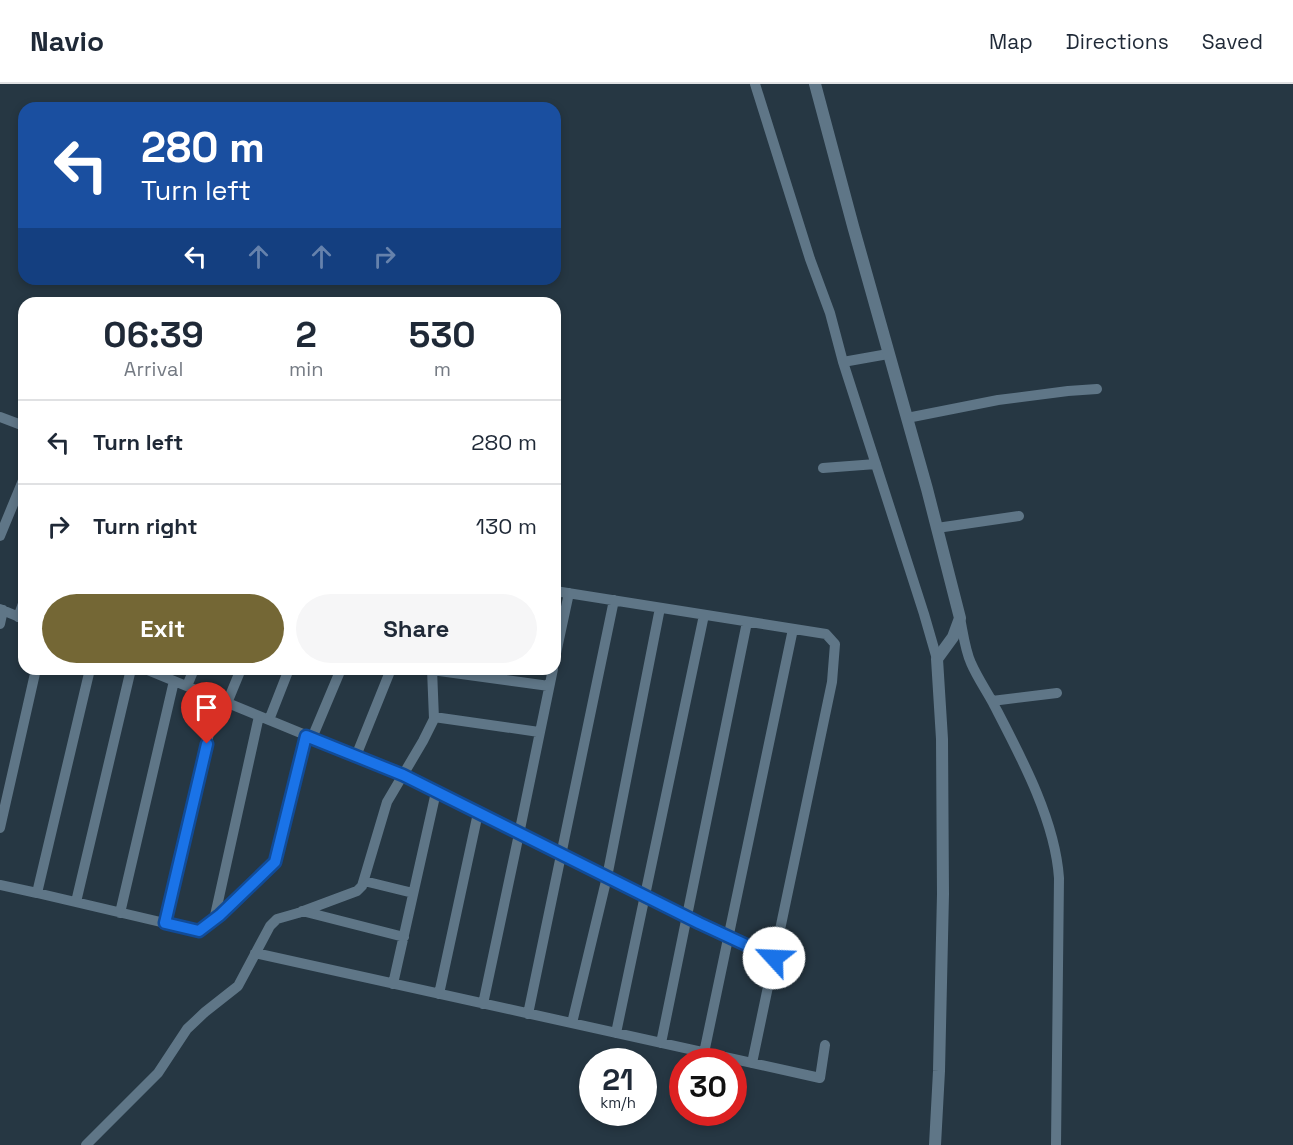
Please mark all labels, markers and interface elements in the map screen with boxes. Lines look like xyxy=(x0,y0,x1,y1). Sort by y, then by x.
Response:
text: Navio xyxy=(30,23,104,59)
text: Map xyxy=(989,28,1033,55)
text: Directions xyxy=(1066,28,1169,55)
text: Saved xyxy=(1202,28,1263,55)
text: 280 m xyxy=(141,121,265,174)
icon: left xyxy=(42,126,120,204)
text: Turn left xyxy=(141,173,251,208)
icon: left xyxy=(179,240,212,273)
icon: ahead xyxy=(242,240,275,273)
icon: ahead xyxy=(305,240,338,273)
icon: right xyxy=(368,240,401,273)
text: 06:39 xyxy=(103,312,204,358)
text: 2 xyxy=(296,312,317,358)
text: 530 xyxy=(409,312,476,358)
text: Arrival xyxy=(124,356,183,382)
text: min xyxy=(289,356,323,382)
text: m xyxy=(434,356,451,382)
icon: left xyxy=(42,426,75,459)
text: Turn left xyxy=(93,428,183,456)
text: 280 m xyxy=(471,428,537,456)
icon: right xyxy=(42,510,75,543)
text: Turn right xyxy=(93,512,198,540)
text: 130 m xyxy=(476,512,537,540)
button: Exit xyxy=(42,594,284,663)
button: Share xyxy=(296,594,537,663)
pin xyxy=(181,682,232,744)
icon: arrive xyxy=(190,691,223,724)
position arrow xyxy=(742,926,806,990)
speed limit sign: 30 xyxy=(669,1048,747,1126)
text: 21 xyxy=(602,1060,634,1099)
text: km/h xyxy=(600,1093,636,1112)

